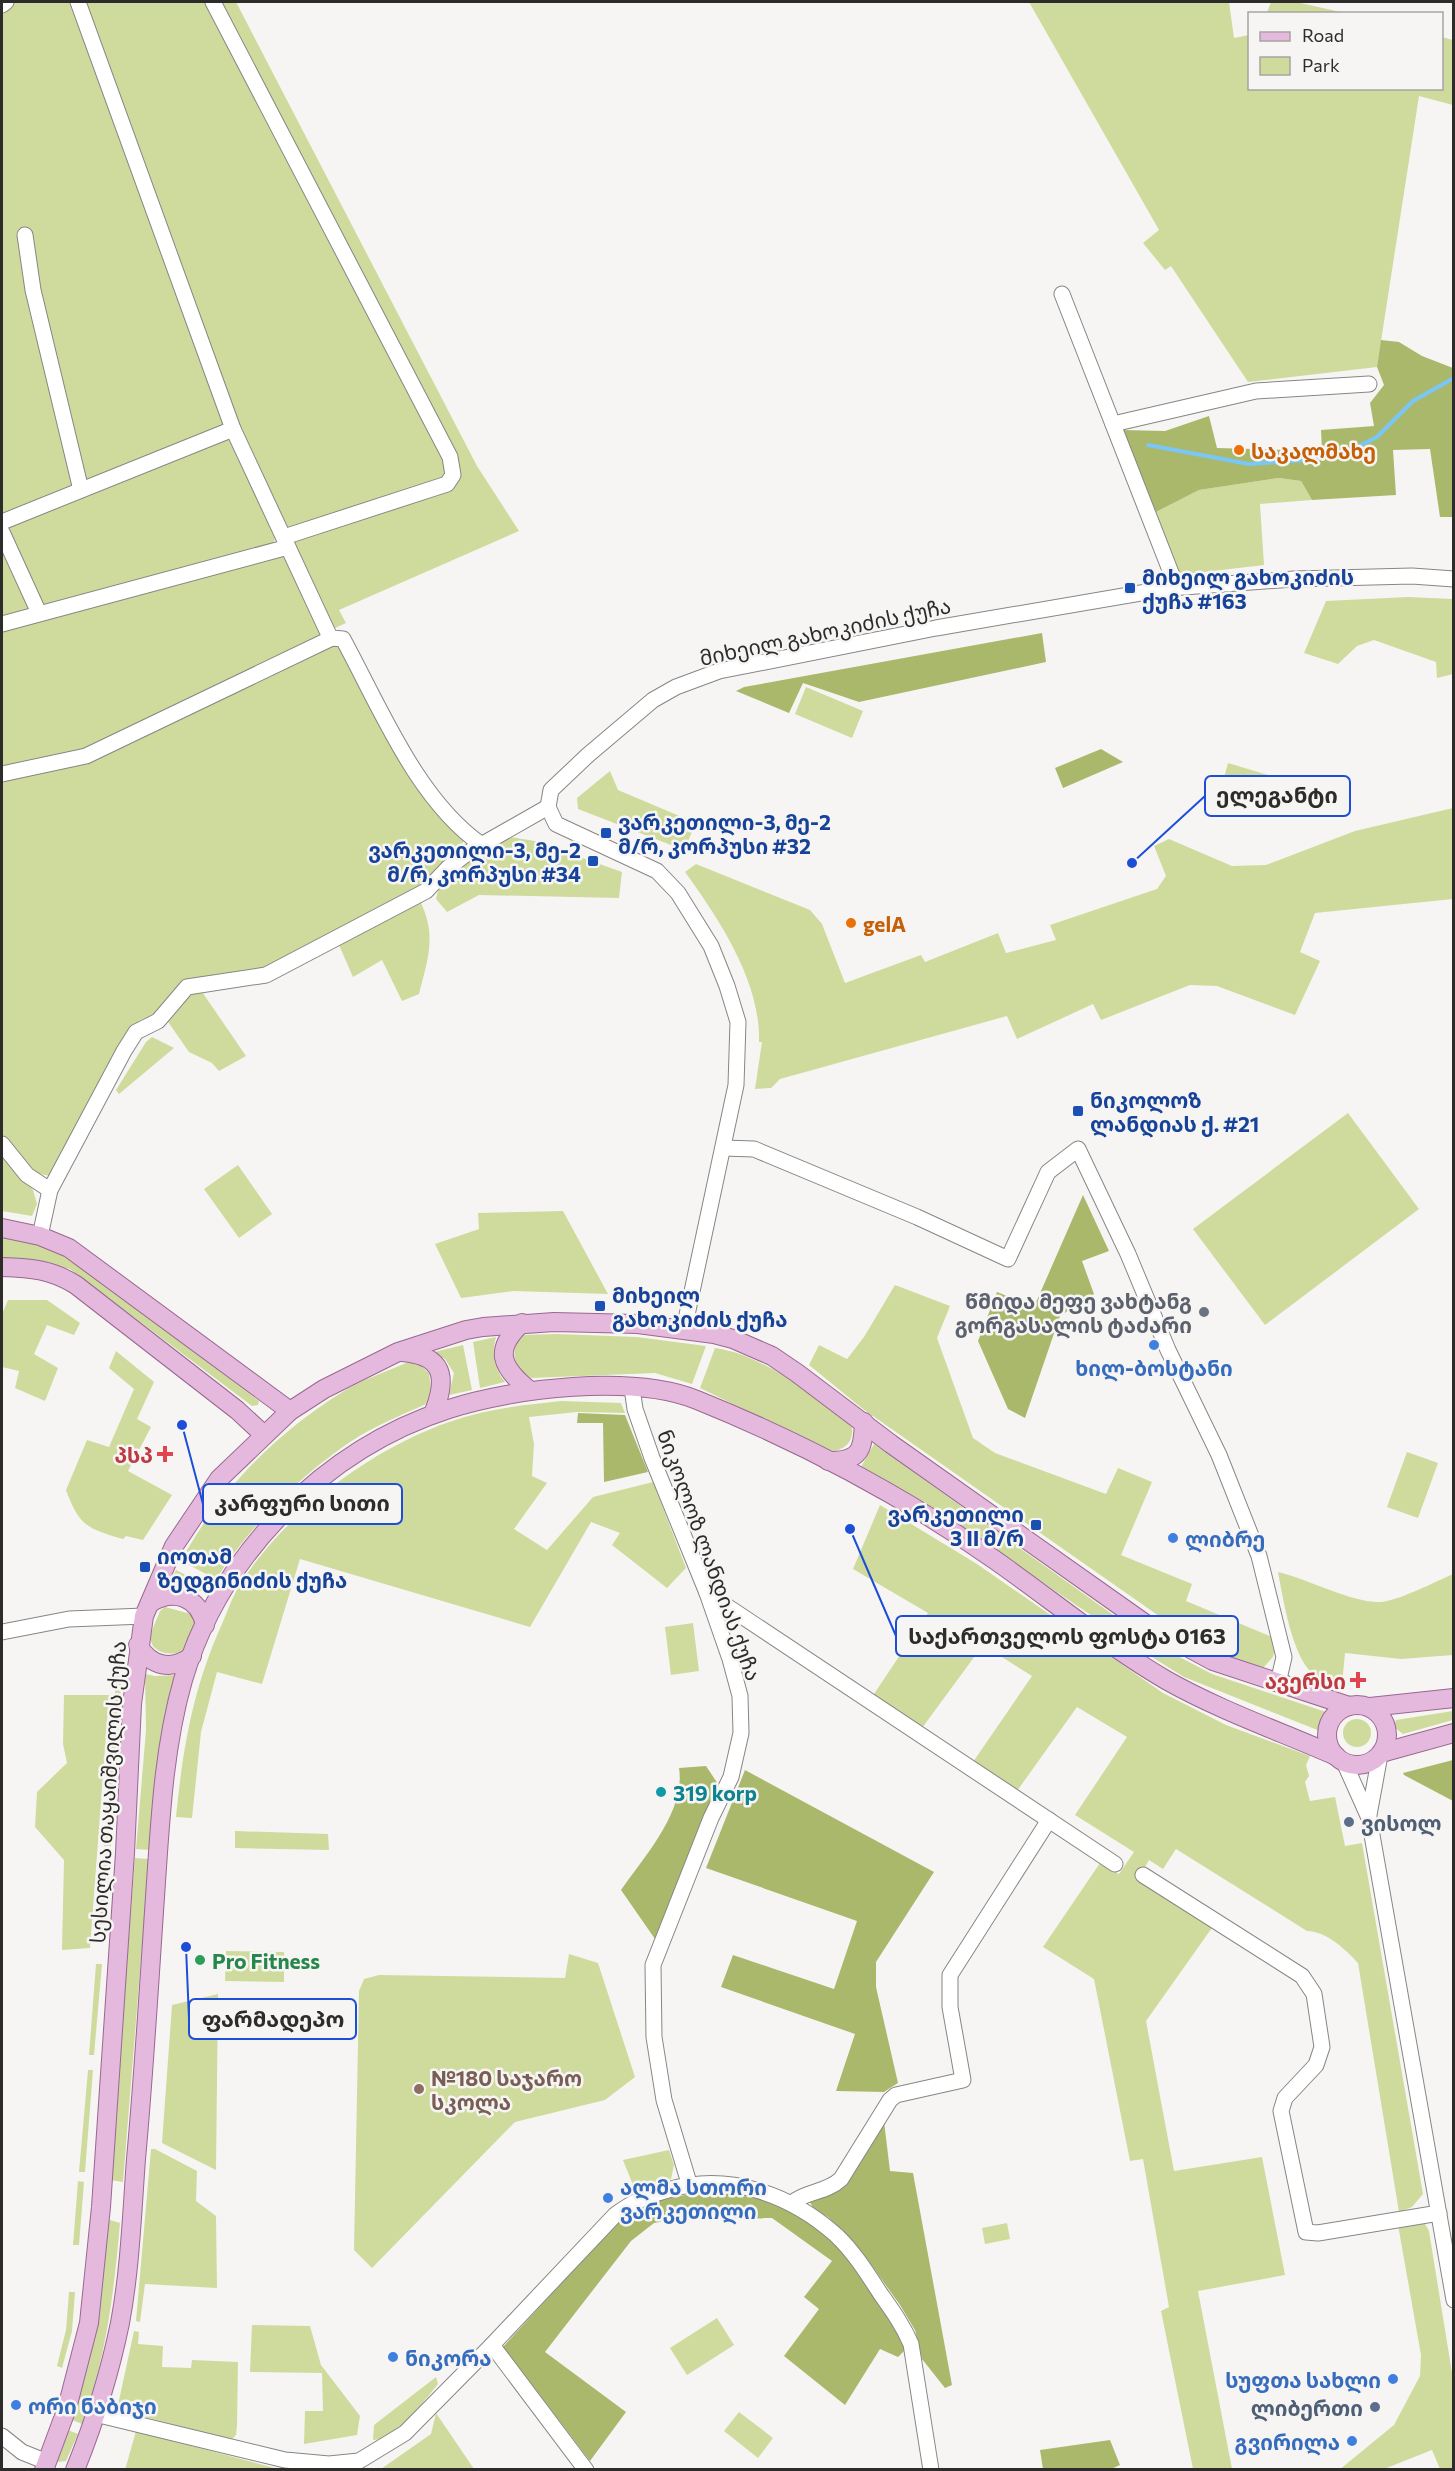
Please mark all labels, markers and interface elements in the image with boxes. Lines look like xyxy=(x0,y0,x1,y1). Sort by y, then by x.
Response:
legend xyxy=(1248,12,1443,90)
text: Road xyxy=(1302,24,1344,46)
text: Park xyxy=(1302,54,1340,76)
place label: საკალმახე xyxy=(1251,438,1376,465)
marker: საკალმახე xyxy=(1232,443,1246,457)
place label: მიხეილ გახოკიძის ქუჩა #163 xyxy=(1142,564,1354,614)
marker: მიხეილ გახოკიძის ქუჩა #163 xyxy=(1123,581,1137,595)
street label: მიხეილ გახოკიძის ქუჩა xyxy=(697,592,953,672)
callout: ელეგანტი xyxy=(1205,776,1350,816)
text: ელეგანტი xyxy=(1216,781,1338,809)
place label: ვარკეთილი-3, მე-2 მ/რ, კორპუსი #32 xyxy=(618,809,831,859)
marker: ვარკეთილი-3, მე-2 მ/რ, კორპუსი #32 xyxy=(599,826,613,840)
place label: ვარკეთილი-3, მე-2 მ/რ, კორპუსი #34 xyxy=(368,837,581,887)
marker: ვარკეთილი-3, მე-2 მ/რ, კორპუსი #34 xyxy=(586,854,600,868)
place label: gelA xyxy=(863,911,906,936)
marker: gelA xyxy=(844,916,858,930)
place label: ნიკოლოზ ლანდიას ქ. #21 xyxy=(1090,1087,1259,1138)
marker: ნიკოლოზ ლანდიას ქ. #21 xyxy=(1071,1104,1085,1118)
place label: მიხეილ გახოკიძის ქუჩა xyxy=(612,1282,788,1332)
place label: წმიდა მეფე ვახტანგ გორგასალის ტაძარი xyxy=(955,1288,1192,1339)
marker: მიხეილ გახოკიძის ქუჩა xyxy=(593,1299,607,1313)
marker: წმიდა მეფე ვახტანგ გორგასალის ტაძარი xyxy=(1197,1305,1211,1319)
marker: ხილ-ბოსტანი xyxy=(1147,1338,1161,1352)
place label: ხილ-ბოსტანი xyxy=(1075,1355,1233,1382)
street label: ნიკოლოზ ლანდიას ქუჩა xyxy=(651,1426,767,1684)
place label: პსპ xyxy=(114,1442,153,1467)
marker: პსპ xyxy=(158,1447,172,1461)
callout: კარფური სითი xyxy=(203,1484,402,1524)
text: კარფური სითი xyxy=(214,1489,390,1516)
place label: ვარკეთილი 3 II მ/რ xyxy=(887,1501,1024,1550)
marker: ვარკეთილი 3 II მ/რ xyxy=(1029,1518,1043,1532)
place label: ლიბრე xyxy=(1185,1526,1265,1553)
marker: ლიბრე xyxy=(1166,1531,1180,1545)
place label: იოთამ ზედგინიძის ქუჩა xyxy=(157,1543,347,1594)
marker: იოთამ ზედგინიძის ქუჩა xyxy=(138,1560,152,1574)
callout: საქართველოს ფოსტა 0163 xyxy=(896,1616,1238,1656)
text: საქართველოს ფოსტა 0163 xyxy=(908,1622,1226,1650)
street label: სესილია თაყაიშვილის ქუჩა xyxy=(84,1640,132,1944)
place label: ავერსი xyxy=(1265,1668,1346,1694)
marker: ავერსი xyxy=(1351,1673,1365,1687)
place label: 319 korp xyxy=(673,1780,757,1805)
marker: 319 korp xyxy=(654,1785,668,1799)
place label: ვისოლ xyxy=(1361,1810,1442,1837)
marker: ვისოლ xyxy=(1342,1815,1356,1829)
place label: Pro Fitness xyxy=(212,1948,320,1973)
marker: Pro Fitness xyxy=(193,1953,207,1967)
callout: ფარმადეპო xyxy=(189,1999,356,2039)
text: ფარმადეპო xyxy=(202,2005,344,2033)
place label: №180 საჯარო სკოლა xyxy=(431,2065,582,2116)
marker: №180 საჯარო სკოლა xyxy=(412,2082,426,2096)
place label: ალმა სთორი ვარკეთილი xyxy=(620,2174,767,2225)
marker: ალმა სთორი ვარკეთილი xyxy=(601,2191,615,2205)
place label: ნიკორა xyxy=(405,2345,492,2371)
marker: ნიკორა xyxy=(386,2350,400,2364)
place label: სუფთა სახლი xyxy=(1225,2367,1381,2394)
marker: სუფთა სახლი xyxy=(1386,2372,1400,2386)
place label: ორი ნაბიჯი xyxy=(28,2393,157,2419)
place label: ლიბერთი xyxy=(1251,2395,1363,2422)
marker: ორი ნაბიჯი xyxy=(9,2398,23,2412)
marker: ლიბერთი xyxy=(1368,2400,1382,2414)
place label: გვირილა xyxy=(1235,2429,1340,2456)
marker: გვირილა xyxy=(1345,2434,1359,2448)

